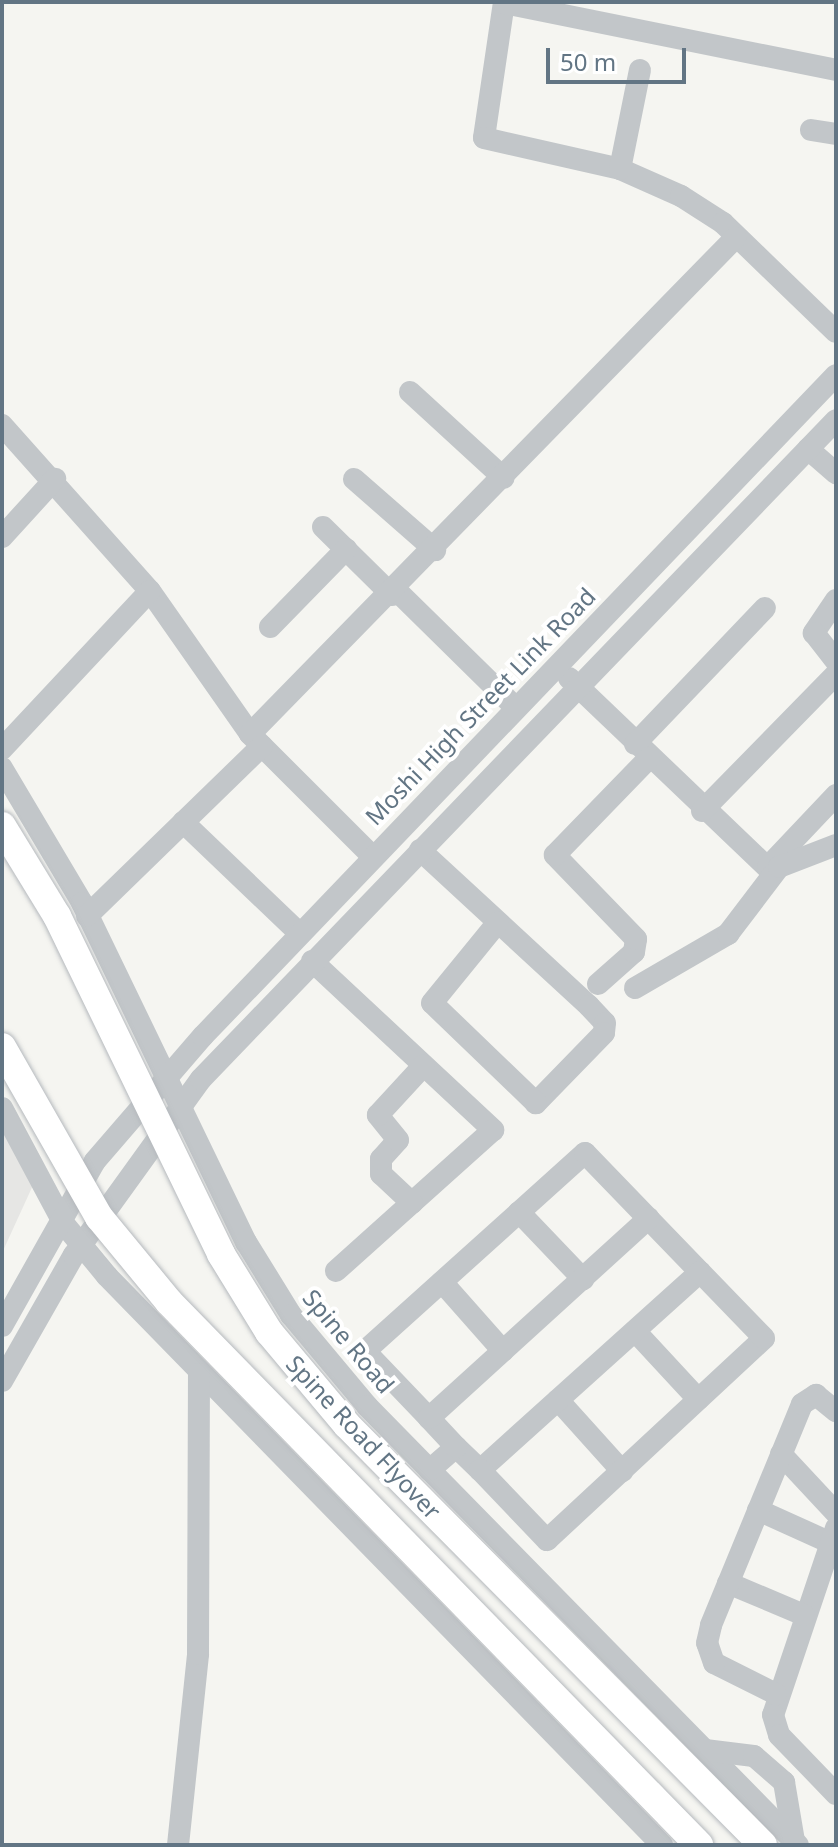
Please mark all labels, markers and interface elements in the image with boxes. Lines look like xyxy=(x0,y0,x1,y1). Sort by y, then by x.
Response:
scale bar xyxy=(550,32,690,82)
text: 50 m xyxy=(560,45,616,78)
street label: Moshi High Street Link Road xyxy=(359,581,601,831)
street label: Spine Road xyxy=(297,1283,401,1399)
street label: Spine Road Flyover xyxy=(281,1349,447,1525)

